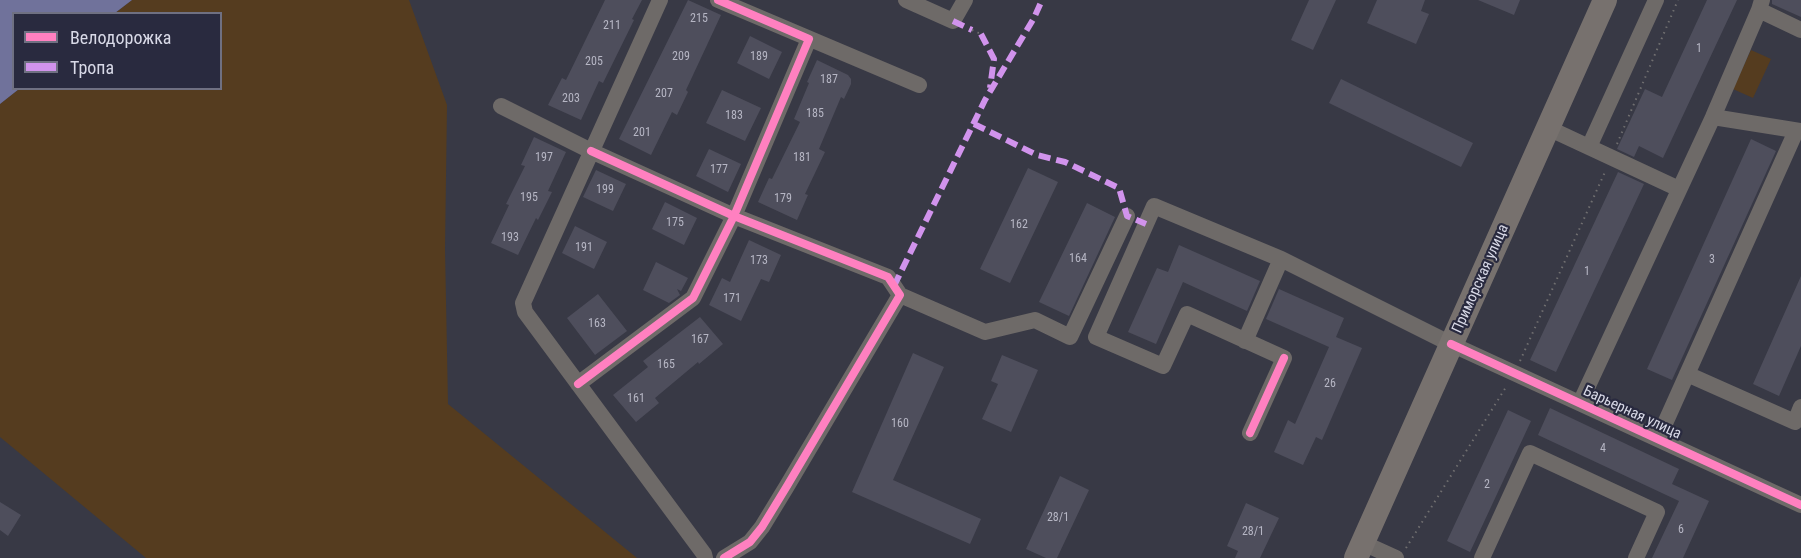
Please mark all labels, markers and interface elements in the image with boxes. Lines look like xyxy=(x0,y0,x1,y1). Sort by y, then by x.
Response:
legend xyxy=(12,12,222,90)
house number: 215 xyxy=(690,12,708,26)
house number: 211 xyxy=(603,19,621,33)
text: Велодорожка xyxy=(70,27,171,48)
house number: 1 xyxy=(1696,42,1702,56)
house number: 209 xyxy=(672,50,690,64)
house number: 189 xyxy=(750,50,768,64)
house number: 205 xyxy=(585,55,603,69)
text: Тропа xyxy=(70,57,114,78)
house number: 187 xyxy=(820,73,838,87)
house number: 207 xyxy=(655,87,673,101)
house number: 203 xyxy=(562,92,580,106)
house number: 185 xyxy=(806,107,824,121)
house number: 183 xyxy=(725,109,743,123)
house number: 201 xyxy=(633,126,651,140)
house number: 197 xyxy=(535,151,553,165)
house number: 181 xyxy=(793,151,811,165)
house number: 177 xyxy=(710,163,728,177)
house number: 199 xyxy=(596,183,614,197)
house number: 195 xyxy=(520,191,538,205)
house number: 179 xyxy=(774,192,792,206)
house number: 175 xyxy=(666,216,684,230)
house number: 162 xyxy=(1010,218,1028,232)
street label: Приморская улица xyxy=(1449,222,1513,336)
house number: 193 xyxy=(501,231,519,245)
house number: 191 xyxy=(575,241,593,255)
house number: 164 xyxy=(1069,252,1087,266)
house number: 3 xyxy=(1709,253,1715,267)
house number: 173 xyxy=(750,254,768,268)
house number: 1 xyxy=(1584,265,1590,279)
house number: 171 xyxy=(723,292,741,306)
house number: 163 xyxy=(588,317,606,331)
house number: 167 xyxy=(691,333,709,347)
house number: 165 xyxy=(657,358,675,372)
house number: 26 xyxy=(1324,377,1336,391)
street label: Барьерная улица xyxy=(1580,382,1684,444)
house number: 161 xyxy=(627,392,645,406)
house number: 160 xyxy=(891,417,909,431)
house number: 4 xyxy=(1600,442,1606,456)
house number: 2 xyxy=(1484,478,1490,492)
house number: 28/1 xyxy=(1047,511,1069,525)
house number: 6 xyxy=(1678,523,1684,537)
house number: 28/1 xyxy=(1242,525,1264,539)

